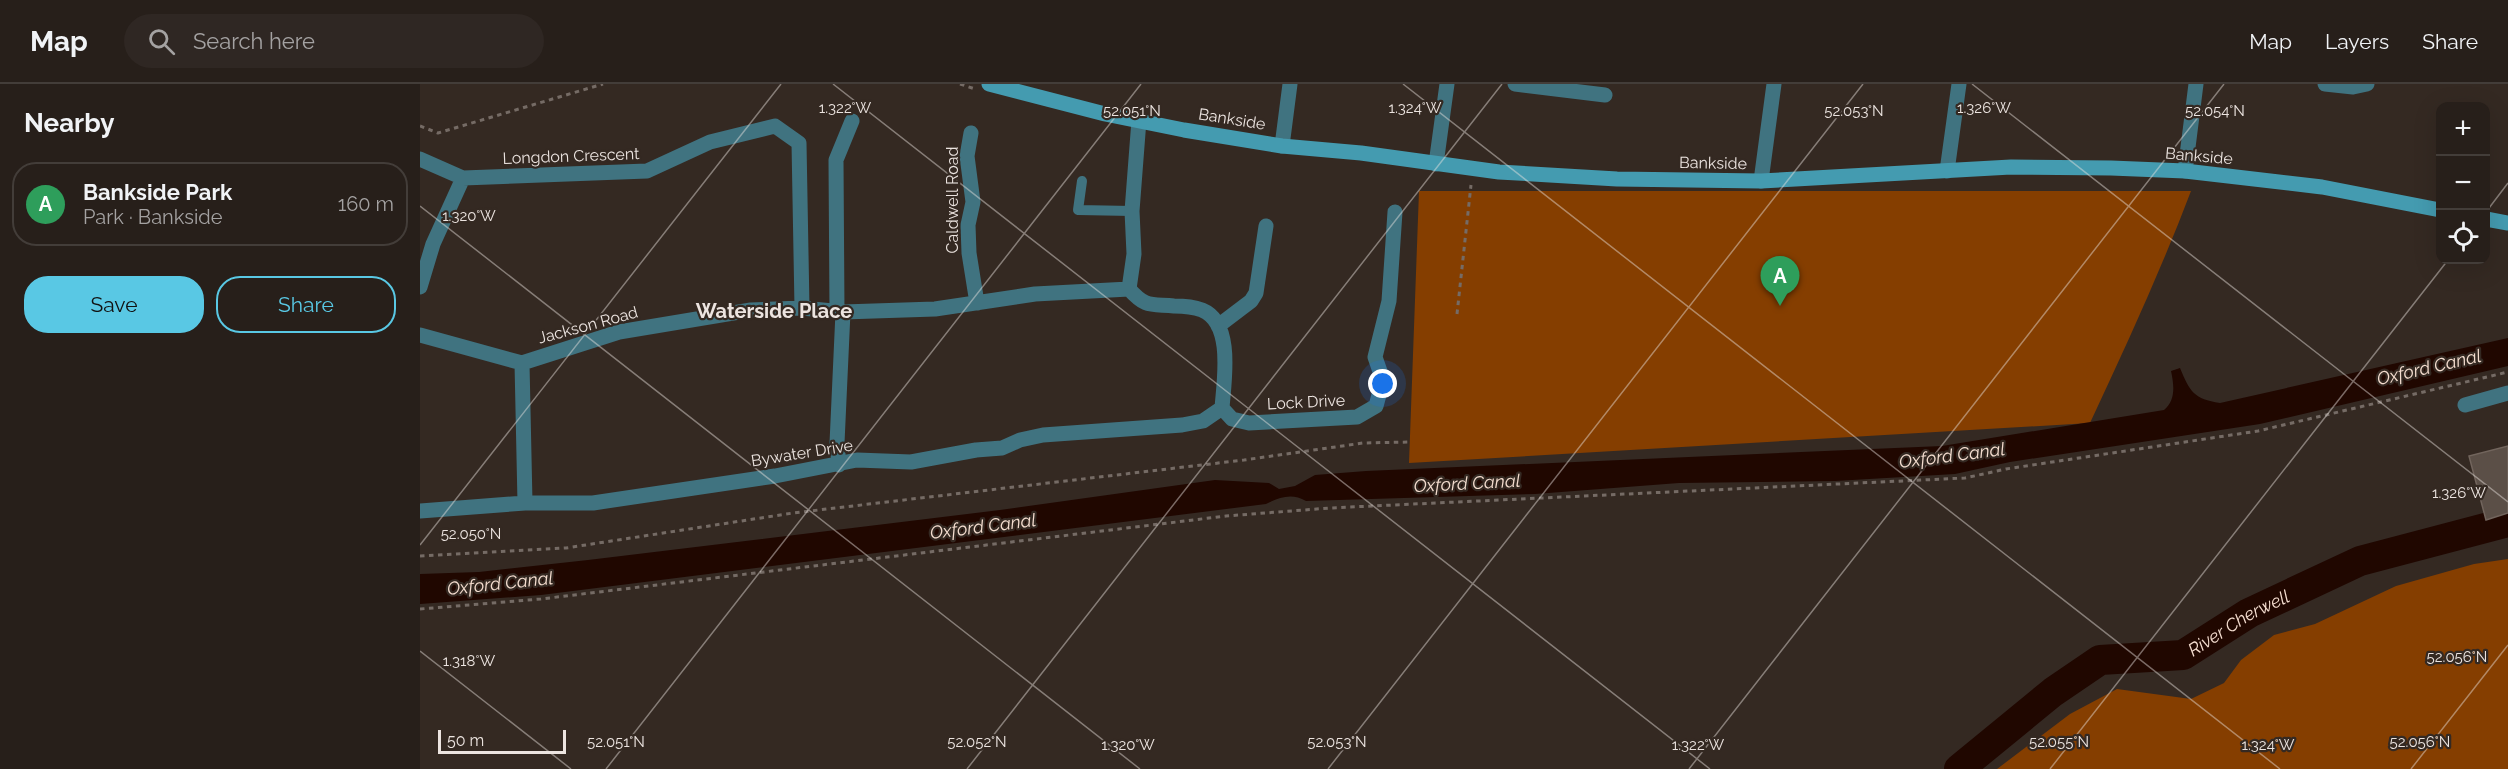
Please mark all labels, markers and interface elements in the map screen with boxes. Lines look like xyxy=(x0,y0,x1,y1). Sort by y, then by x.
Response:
search box xyxy=(124,14,544,68)
text: Map xyxy=(30,25,88,58)
icon: search xyxy=(145,25,178,58)
text: Search here xyxy=(193,28,315,54)
text: Map xyxy=(2249,29,2292,54)
text: Layers xyxy=(2325,29,2389,54)
text: Share xyxy=(2422,29,2478,54)
text: 1.322°W xyxy=(819,99,872,117)
text: 1.324°W xyxy=(1389,99,1442,117)
text: 1.326°W xyxy=(1957,99,2011,117)
text: 52.051°N xyxy=(1103,102,1161,120)
text: 52.053°N xyxy=(1824,102,1884,120)
text: 52.054°N xyxy=(2185,102,2245,120)
map controls xyxy=(2436,102,2490,264)
button: + xyxy=(2436,102,2490,156)
street label: Bankside xyxy=(1197,104,1267,134)
text: Nearby xyxy=(24,108,114,138)
street label: Longdon Crescent xyxy=(502,144,640,168)
street label: Bankside xyxy=(2164,144,2234,168)
street label: Caldwell Road xyxy=(943,147,962,253)
street label: Bankside xyxy=(1679,153,1747,173)
button: − xyxy=(2436,156,2490,210)
text: Bankside Park xyxy=(83,179,232,205)
text: A xyxy=(39,192,52,216)
text: 160 m xyxy=(338,192,394,216)
text: Park · Bankside xyxy=(83,205,223,229)
text: 1.320°W xyxy=(442,207,496,225)
button: locate xyxy=(2436,210,2490,264)
pin: A xyxy=(1760,256,1800,306)
button: Save xyxy=(24,276,204,333)
button: Share xyxy=(216,276,396,333)
district label: Waterside Place xyxy=(696,299,852,323)
street label: Jackson Road xyxy=(536,303,640,347)
water label: Oxford Canal xyxy=(2375,345,2484,389)
your location xyxy=(1368,369,1397,398)
street label: Lock Drive xyxy=(1266,390,1346,414)
street label: Bywater Drive xyxy=(750,436,854,470)
water label: Oxford Canal xyxy=(1898,438,2006,472)
water label: Oxford Canal xyxy=(1413,470,1521,496)
text: 1.326°W xyxy=(2432,484,2486,502)
water label: Oxford Canal xyxy=(929,509,1037,543)
text: 52.050°N xyxy=(441,525,501,543)
water label: Oxford Canal xyxy=(446,567,554,599)
water label: River Cherwell xyxy=(2184,585,2293,660)
text: 52.056°N xyxy=(2427,648,2487,666)
text: 1.318°W xyxy=(443,652,495,670)
scale bar xyxy=(438,727,566,754)
text: 50 m xyxy=(447,731,484,750)
text: 52.051°N xyxy=(587,733,645,751)
text: 52.052°N xyxy=(947,733,1007,751)
text: 52.053°N xyxy=(1307,733,1367,751)
text: 52.055°N xyxy=(2029,733,2089,751)
text: 52.056°N xyxy=(2390,733,2450,751)
text: 1.320°W xyxy=(1101,736,1155,754)
text: 1.322°W xyxy=(1672,736,1725,754)
text: 1.324°W xyxy=(2242,736,2295,754)

